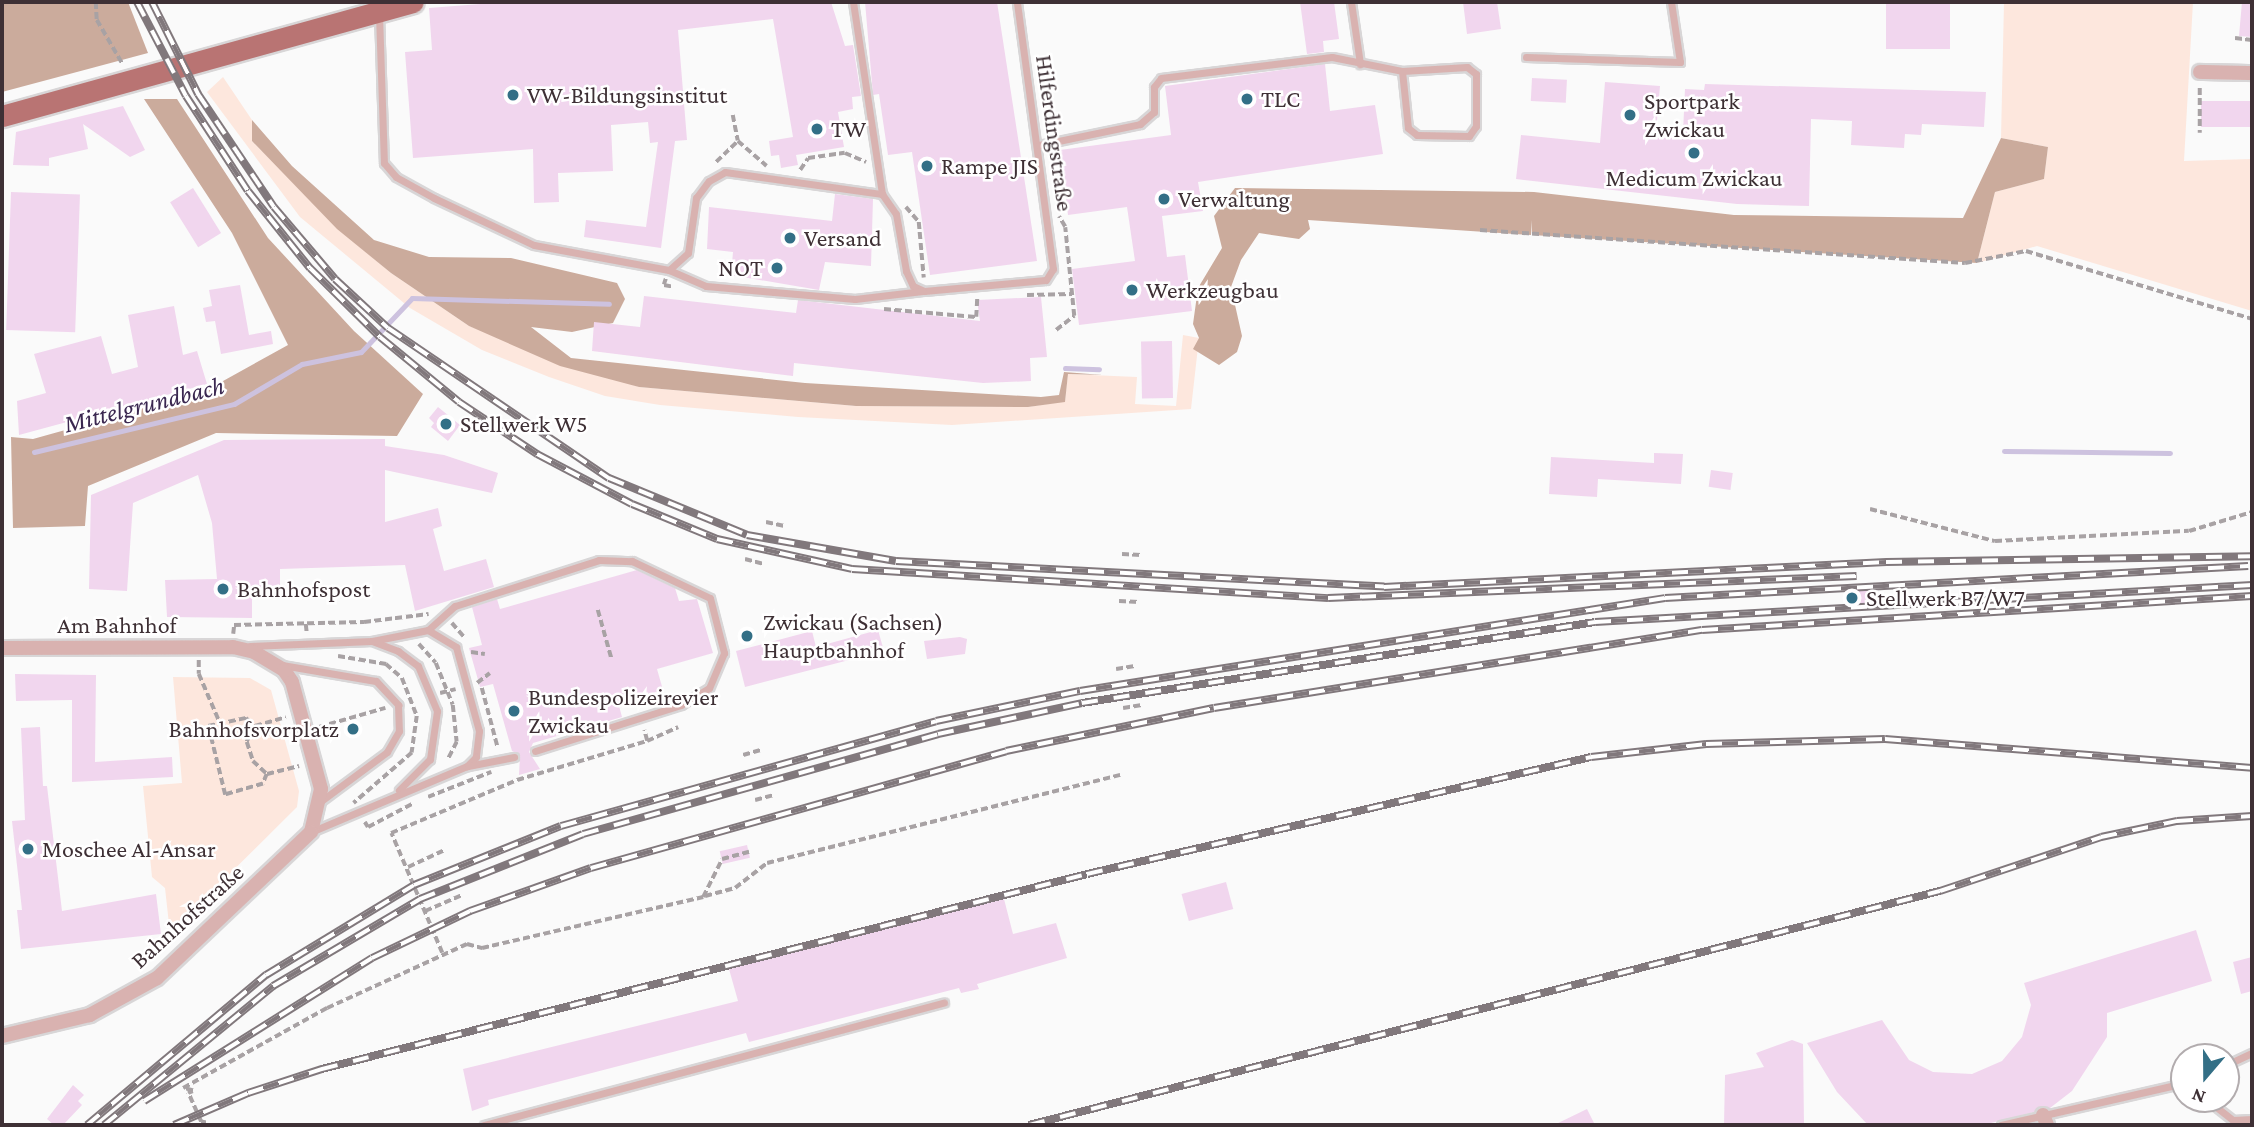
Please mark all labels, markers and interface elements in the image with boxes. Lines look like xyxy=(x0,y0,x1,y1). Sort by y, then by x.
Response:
street label: Hilferdingstraße xyxy=(1030,53,1080,213)
place label: VW-Bildungsinstitut xyxy=(527,81,727,109)
place label: TLC xyxy=(1261,85,1300,113)
marker: VW-Bildungsinstitut xyxy=(505,87,521,103)
place label: Sportpark Zwickau xyxy=(1644,87,1740,143)
marker: TLC xyxy=(1239,91,1255,107)
marker: Sportpark Zwickau xyxy=(1622,107,1638,123)
place label: TW xyxy=(831,115,866,143)
marker: TW xyxy=(809,121,825,137)
marker: Medicum Zwickau xyxy=(1686,145,1702,161)
place label: Rampe JIS xyxy=(941,152,1038,180)
marker: Rampe JIS xyxy=(919,158,935,174)
place label: Medicum Zwickau xyxy=(1606,164,1782,192)
place label: Verwaltung xyxy=(1178,185,1290,213)
marker: Verwaltung xyxy=(1156,191,1172,207)
place label: Versand xyxy=(804,224,882,252)
marker: Versand xyxy=(782,230,798,246)
place label: NOT xyxy=(718,254,763,282)
marker: NOT xyxy=(769,260,785,276)
place label: Werkzeugbau xyxy=(1146,276,1279,304)
marker: Werkzeugbau xyxy=(1124,282,1140,298)
water label: Mittelgrundbach xyxy=(60,370,228,440)
place label: Stellwerk W5 xyxy=(460,410,587,438)
marker: Stellwerk W5 xyxy=(438,416,454,432)
place label: Bahnhofspost xyxy=(237,575,370,603)
marker: Bahnhofspost xyxy=(215,581,231,597)
place label: Stellwerk B7/W7 xyxy=(1866,584,2025,612)
marker: Stellwerk B7/W7 xyxy=(1844,590,1860,606)
place label: Zwickau (Sachsen) Hauptbahnhof xyxy=(763,608,943,664)
street label: Am Bahnhof xyxy=(57,611,177,639)
marker: Zwickau (Sachsen) Hauptbahnhof xyxy=(737,626,757,646)
place label: Bundespolizeirevier Zwickau xyxy=(528,683,718,739)
marker: Bundespolizeirevier Zwickau xyxy=(506,703,522,719)
place label: Bahnhofsvorplatz xyxy=(169,715,339,743)
marker: Bahnhofsvorplatz xyxy=(345,721,361,737)
place label: Moschee Al-Ansar xyxy=(42,835,216,863)
marker: Moschee Al-Ansar xyxy=(20,841,36,857)
street label: Bahnhofstraße xyxy=(125,858,249,974)
north arrow xyxy=(2170,1043,2240,1113)
text: N xyxy=(2189,1084,2208,1108)

